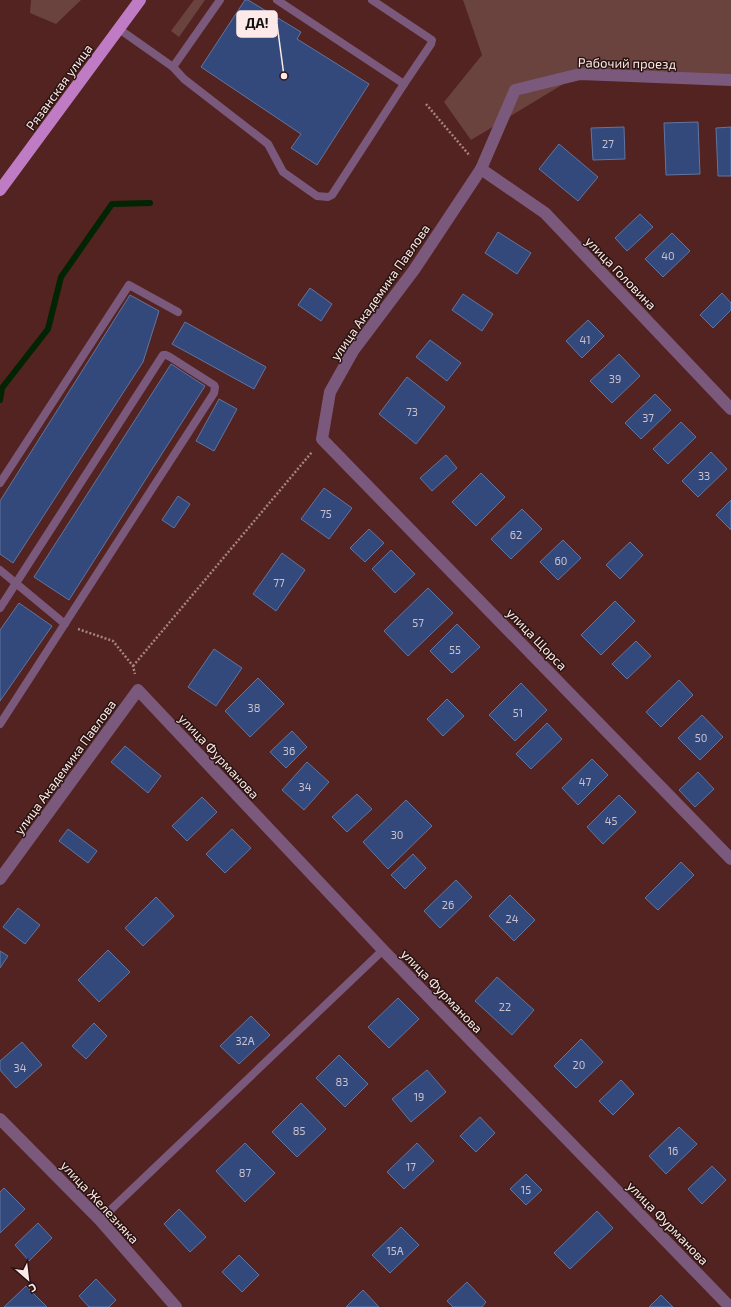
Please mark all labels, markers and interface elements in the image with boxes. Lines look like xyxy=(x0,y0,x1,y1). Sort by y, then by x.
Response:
callout: ДА! xyxy=(237,11,277,37)
text: ДА! xyxy=(245,14,269,31)
street label: Рязанская улица xyxy=(22,41,96,133)
street label: Рабочий проезд xyxy=(578,54,677,72)
house number: 27 xyxy=(602,137,614,150)
street label: улица Академика Павлова xyxy=(327,221,433,363)
street label: улица Головина xyxy=(582,233,660,313)
house number: 40 xyxy=(661,249,675,262)
house number: 41 xyxy=(579,333,591,346)
house number: 39 xyxy=(609,372,621,385)
house number: 73 xyxy=(406,405,418,418)
house number: 37 xyxy=(642,411,654,424)
house number: 33 xyxy=(698,469,710,482)
house number: 75 xyxy=(320,507,332,520)
house number: 62 xyxy=(510,528,522,541)
house number: 60 xyxy=(555,554,567,567)
house number: 77 xyxy=(273,576,285,589)
street label: улица Щорса xyxy=(503,605,571,673)
house number: 57 xyxy=(412,616,424,629)
house number: 55 xyxy=(449,643,461,656)
street label: улица Академика Павлова xyxy=(11,697,119,837)
house number: 38 xyxy=(248,701,260,714)
house number: 51 xyxy=(513,706,523,719)
street label: улица Фурманова xyxy=(175,710,263,802)
house number: 50 xyxy=(695,731,707,744)
house number: 36 xyxy=(283,744,295,757)
house number: 47 xyxy=(579,775,592,788)
house number: 34 xyxy=(299,780,312,793)
house number: 45 xyxy=(605,814,617,827)
house number: 30 xyxy=(391,828,403,841)
house number: 26 xyxy=(442,898,454,911)
house number: 24 xyxy=(506,912,519,925)
street label: улица Фурманова xyxy=(398,946,486,1036)
house number: 22 xyxy=(499,1000,511,1013)
house number: 32А xyxy=(235,1034,255,1047)
house number: 20 xyxy=(573,1058,585,1071)
house number: 34 xyxy=(14,1061,27,1074)
house number: 83 xyxy=(336,1075,348,1088)
house number: 19 xyxy=(414,1090,424,1103)
house number: 85 xyxy=(293,1124,305,1137)
house number: 16 xyxy=(668,1144,678,1157)
street label: улица Железняка xyxy=(57,1157,143,1247)
house number: 17 xyxy=(406,1160,416,1173)
house number: 87 xyxy=(239,1166,252,1179)
street label: улица Фурманова xyxy=(624,1178,712,1268)
house number: 15 xyxy=(521,1183,531,1196)
house number: 15А xyxy=(386,1244,404,1257)
north arrow xyxy=(8,1259,48,1299)
text: С xyxy=(27,1281,39,1296)

